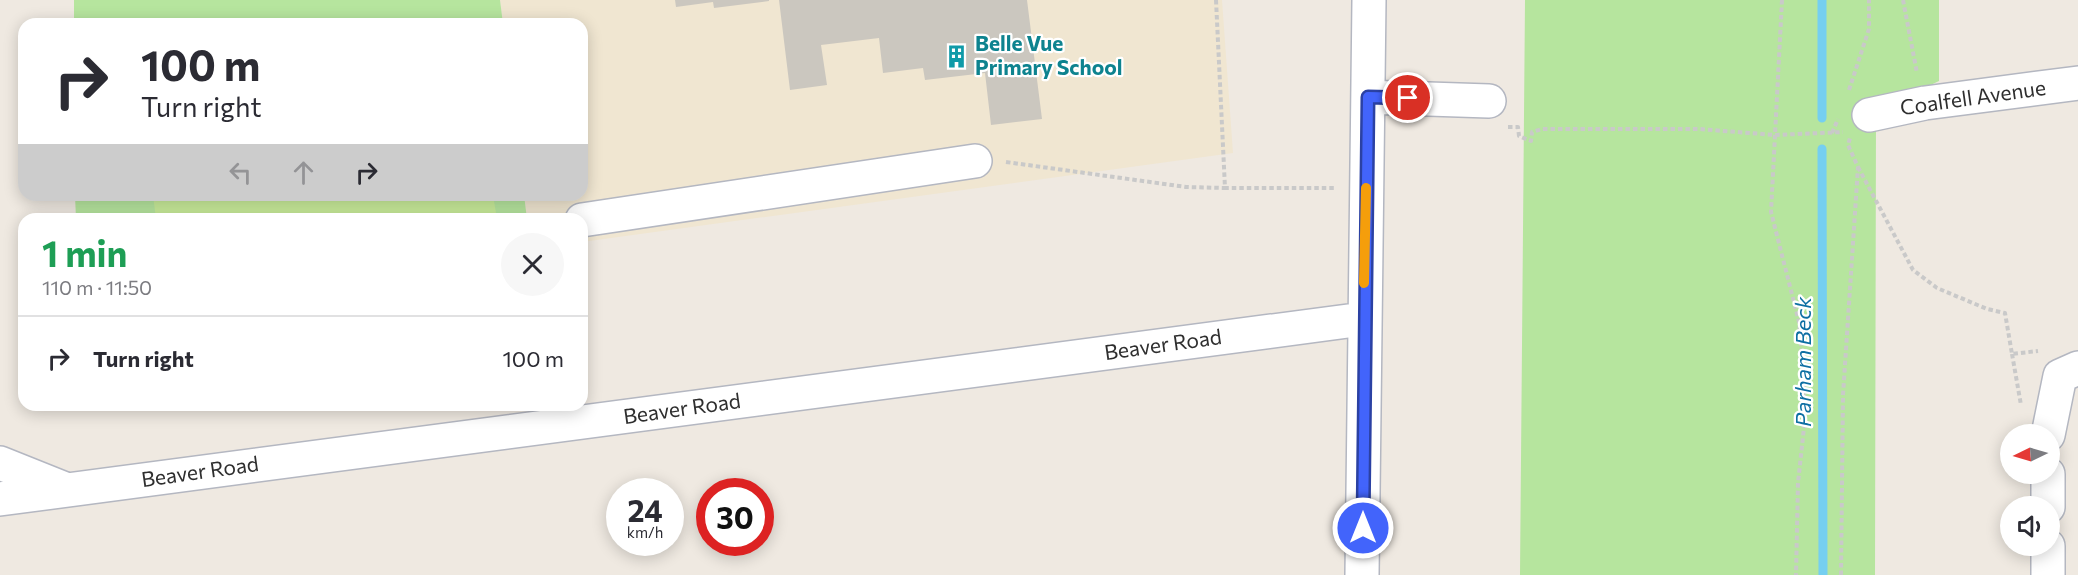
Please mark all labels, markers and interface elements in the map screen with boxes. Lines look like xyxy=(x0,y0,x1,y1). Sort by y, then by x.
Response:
place label: Belle Vue Primary School xyxy=(975,30,1122,79)
text: 100 m xyxy=(141,38,261,90)
icon: right xyxy=(42,42,120,120)
building icon: Belle Vue Primary School xyxy=(944,43,970,69)
pin xyxy=(1382,72,1433,123)
street label: Coalfell Avenue xyxy=(1898,74,2047,119)
icon: arrive xyxy=(1391,81,1424,114)
text: Turn right xyxy=(141,90,261,123)
icon: left xyxy=(224,156,257,189)
icon: ahead xyxy=(287,156,320,189)
icon: right xyxy=(350,156,383,189)
text: 1 min xyxy=(42,230,127,274)
button: close xyxy=(501,233,564,296)
text: 110 m · 11:50 xyxy=(42,275,152,299)
water label: Parham Beck xyxy=(1789,296,1816,427)
street label: Beaver Road xyxy=(1102,323,1223,364)
icon: right xyxy=(42,342,75,375)
text: Turn right xyxy=(93,345,194,372)
text: 100 m xyxy=(502,345,564,372)
street label: Beaver Road xyxy=(621,387,742,428)
north arrow xyxy=(2000,424,2060,484)
map controls xyxy=(2000,424,2060,556)
street label: Beaver Road xyxy=(139,450,260,491)
speed limit sign: 30 xyxy=(696,478,774,556)
text: 24 xyxy=(627,491,663,528)
position arrow xyxy=(1331,496,1395,560)
button: sound xyxy=(2000,496,2060,556)
text: km/h xyxy=(627,523,663,541)

